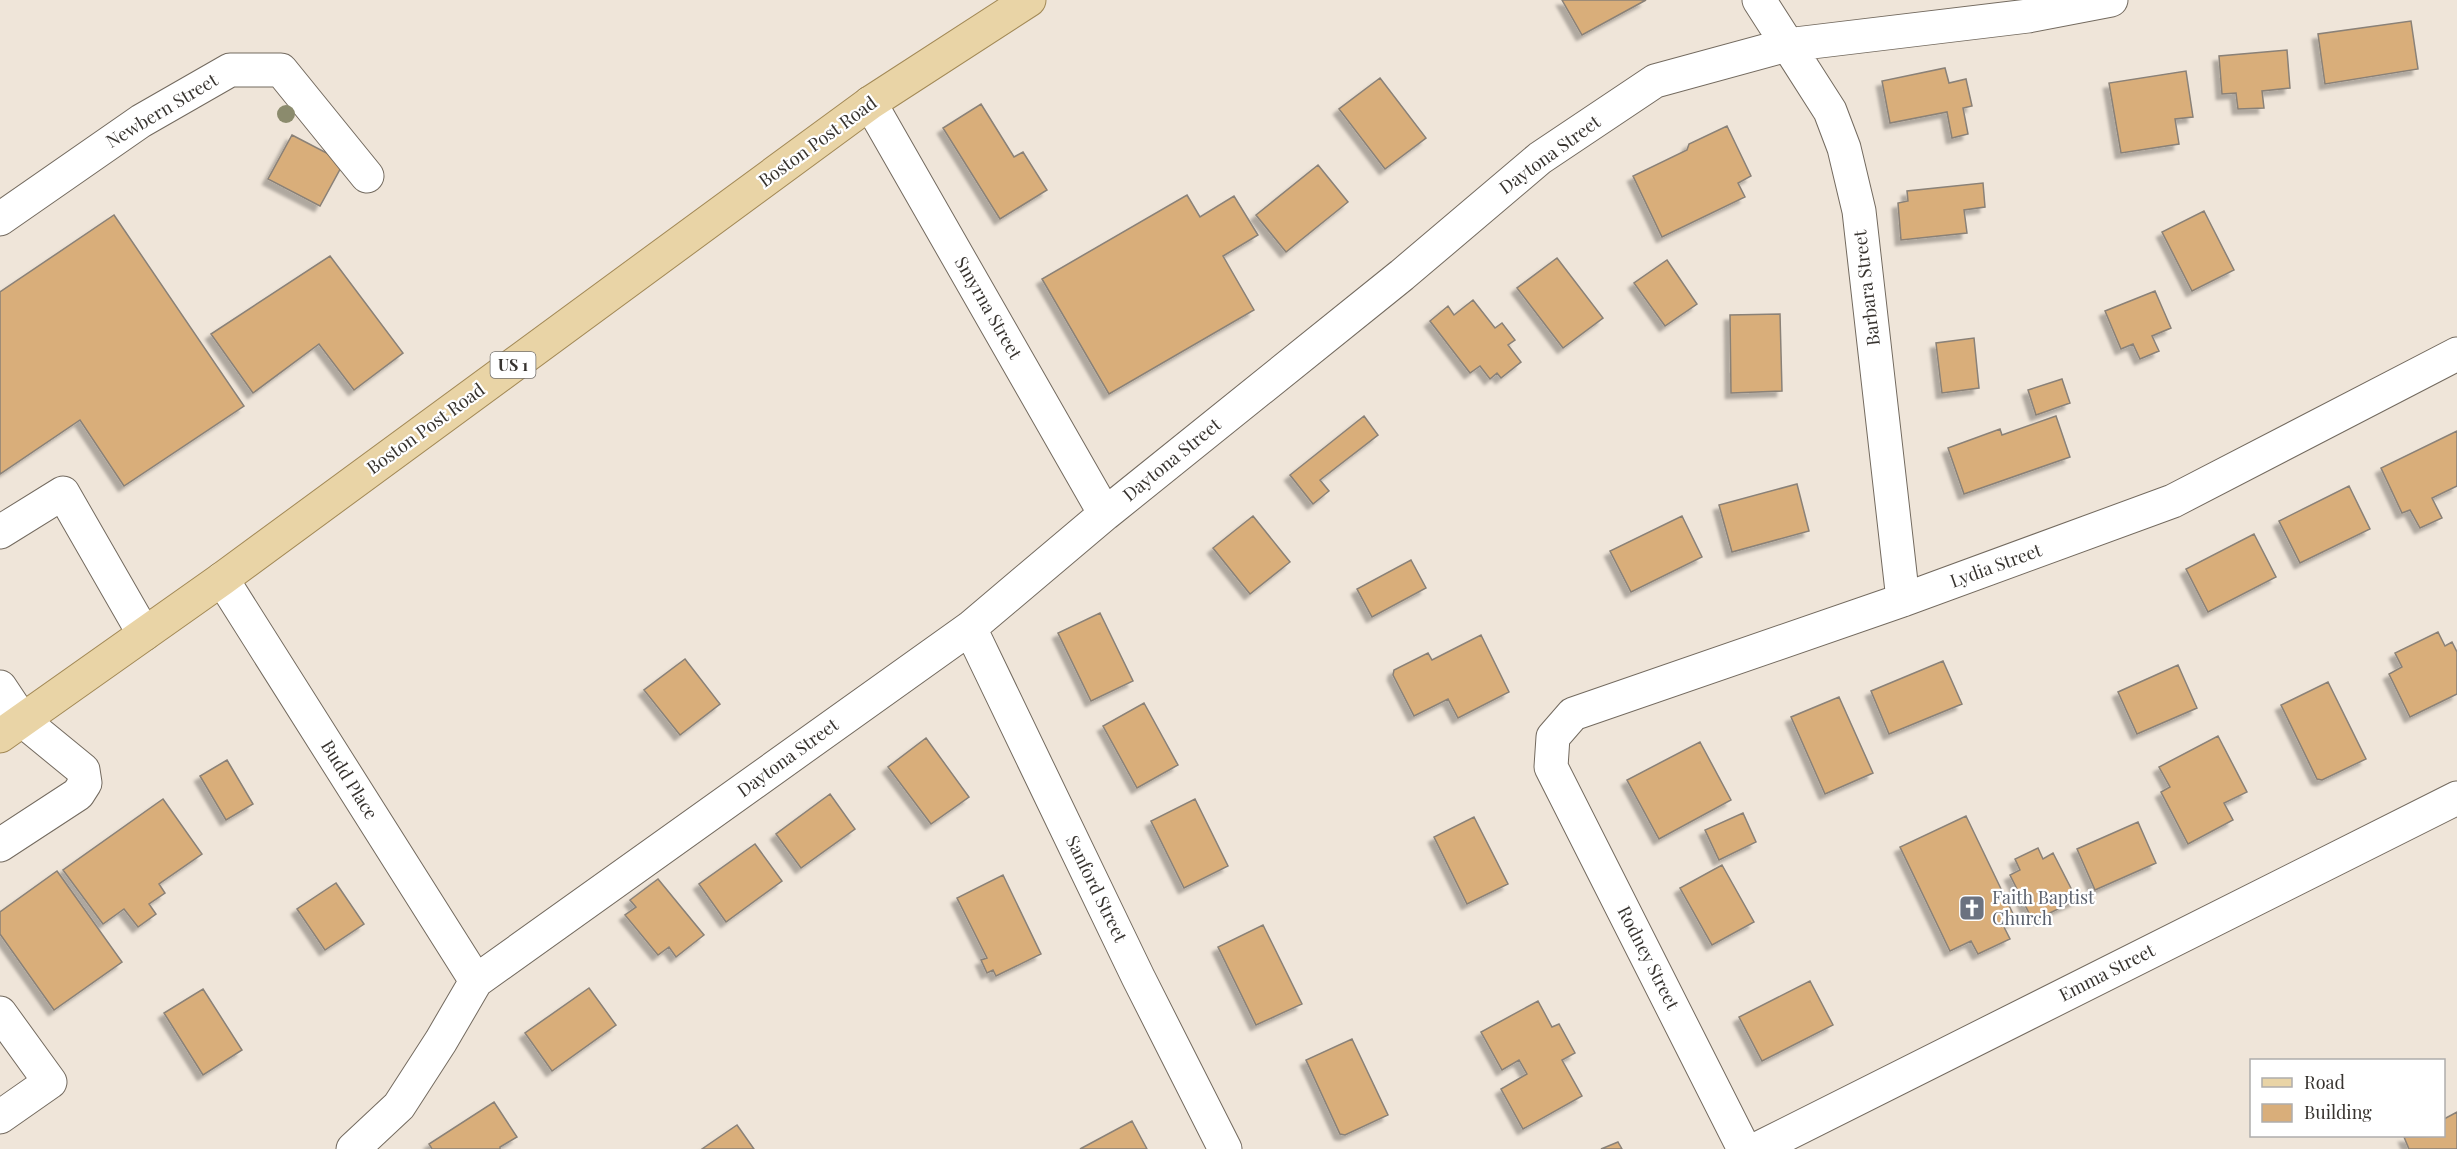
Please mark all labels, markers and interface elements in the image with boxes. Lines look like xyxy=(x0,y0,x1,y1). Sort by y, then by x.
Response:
street label: Newbern Street xyxy=(101,67,222,153)
street label: Boston Post Road xyxy=(754,90,882,192)
street label: Daytona Street xyxy=(1494,109,1605,199)
street label: Barbara Street xyxy=(1847,228,1885,347)
street label: Smyrna Street xyxy=(950,252,1028,364)
road number: US 1 xyxy=(490,352,536,378)
street label: Boston Post Road xyxy=(362,377,490,479)
street label: Daytona Street xyxy=(1117,412,1226,506)
street label: Lydia Street xyxy=(1947,537,2045,593)
street label: Daytona Street xyxy=(732,712,843,802)
street label: Budd Place xyxy=(316,735,384,824)
street label: Sanford Street xyxy=(1061,831,1133,946)
place label: Faith Baptist Church xyxy=(1992,885,2095,930)
church icon: Faith Baptist Church xyxy=(1957,893,1987,923)
street label: Rodney Street xyxy=(1613,902,1686,1014)
street label: Emma Street xyxy=(2055,937,2159,1007)
legend xyxy=(2250,1059,2445,1137)
text: Road xyxy=(2304,1070,2345,1094)
text: Building xyxy=(2304,1100,2372,1124)

